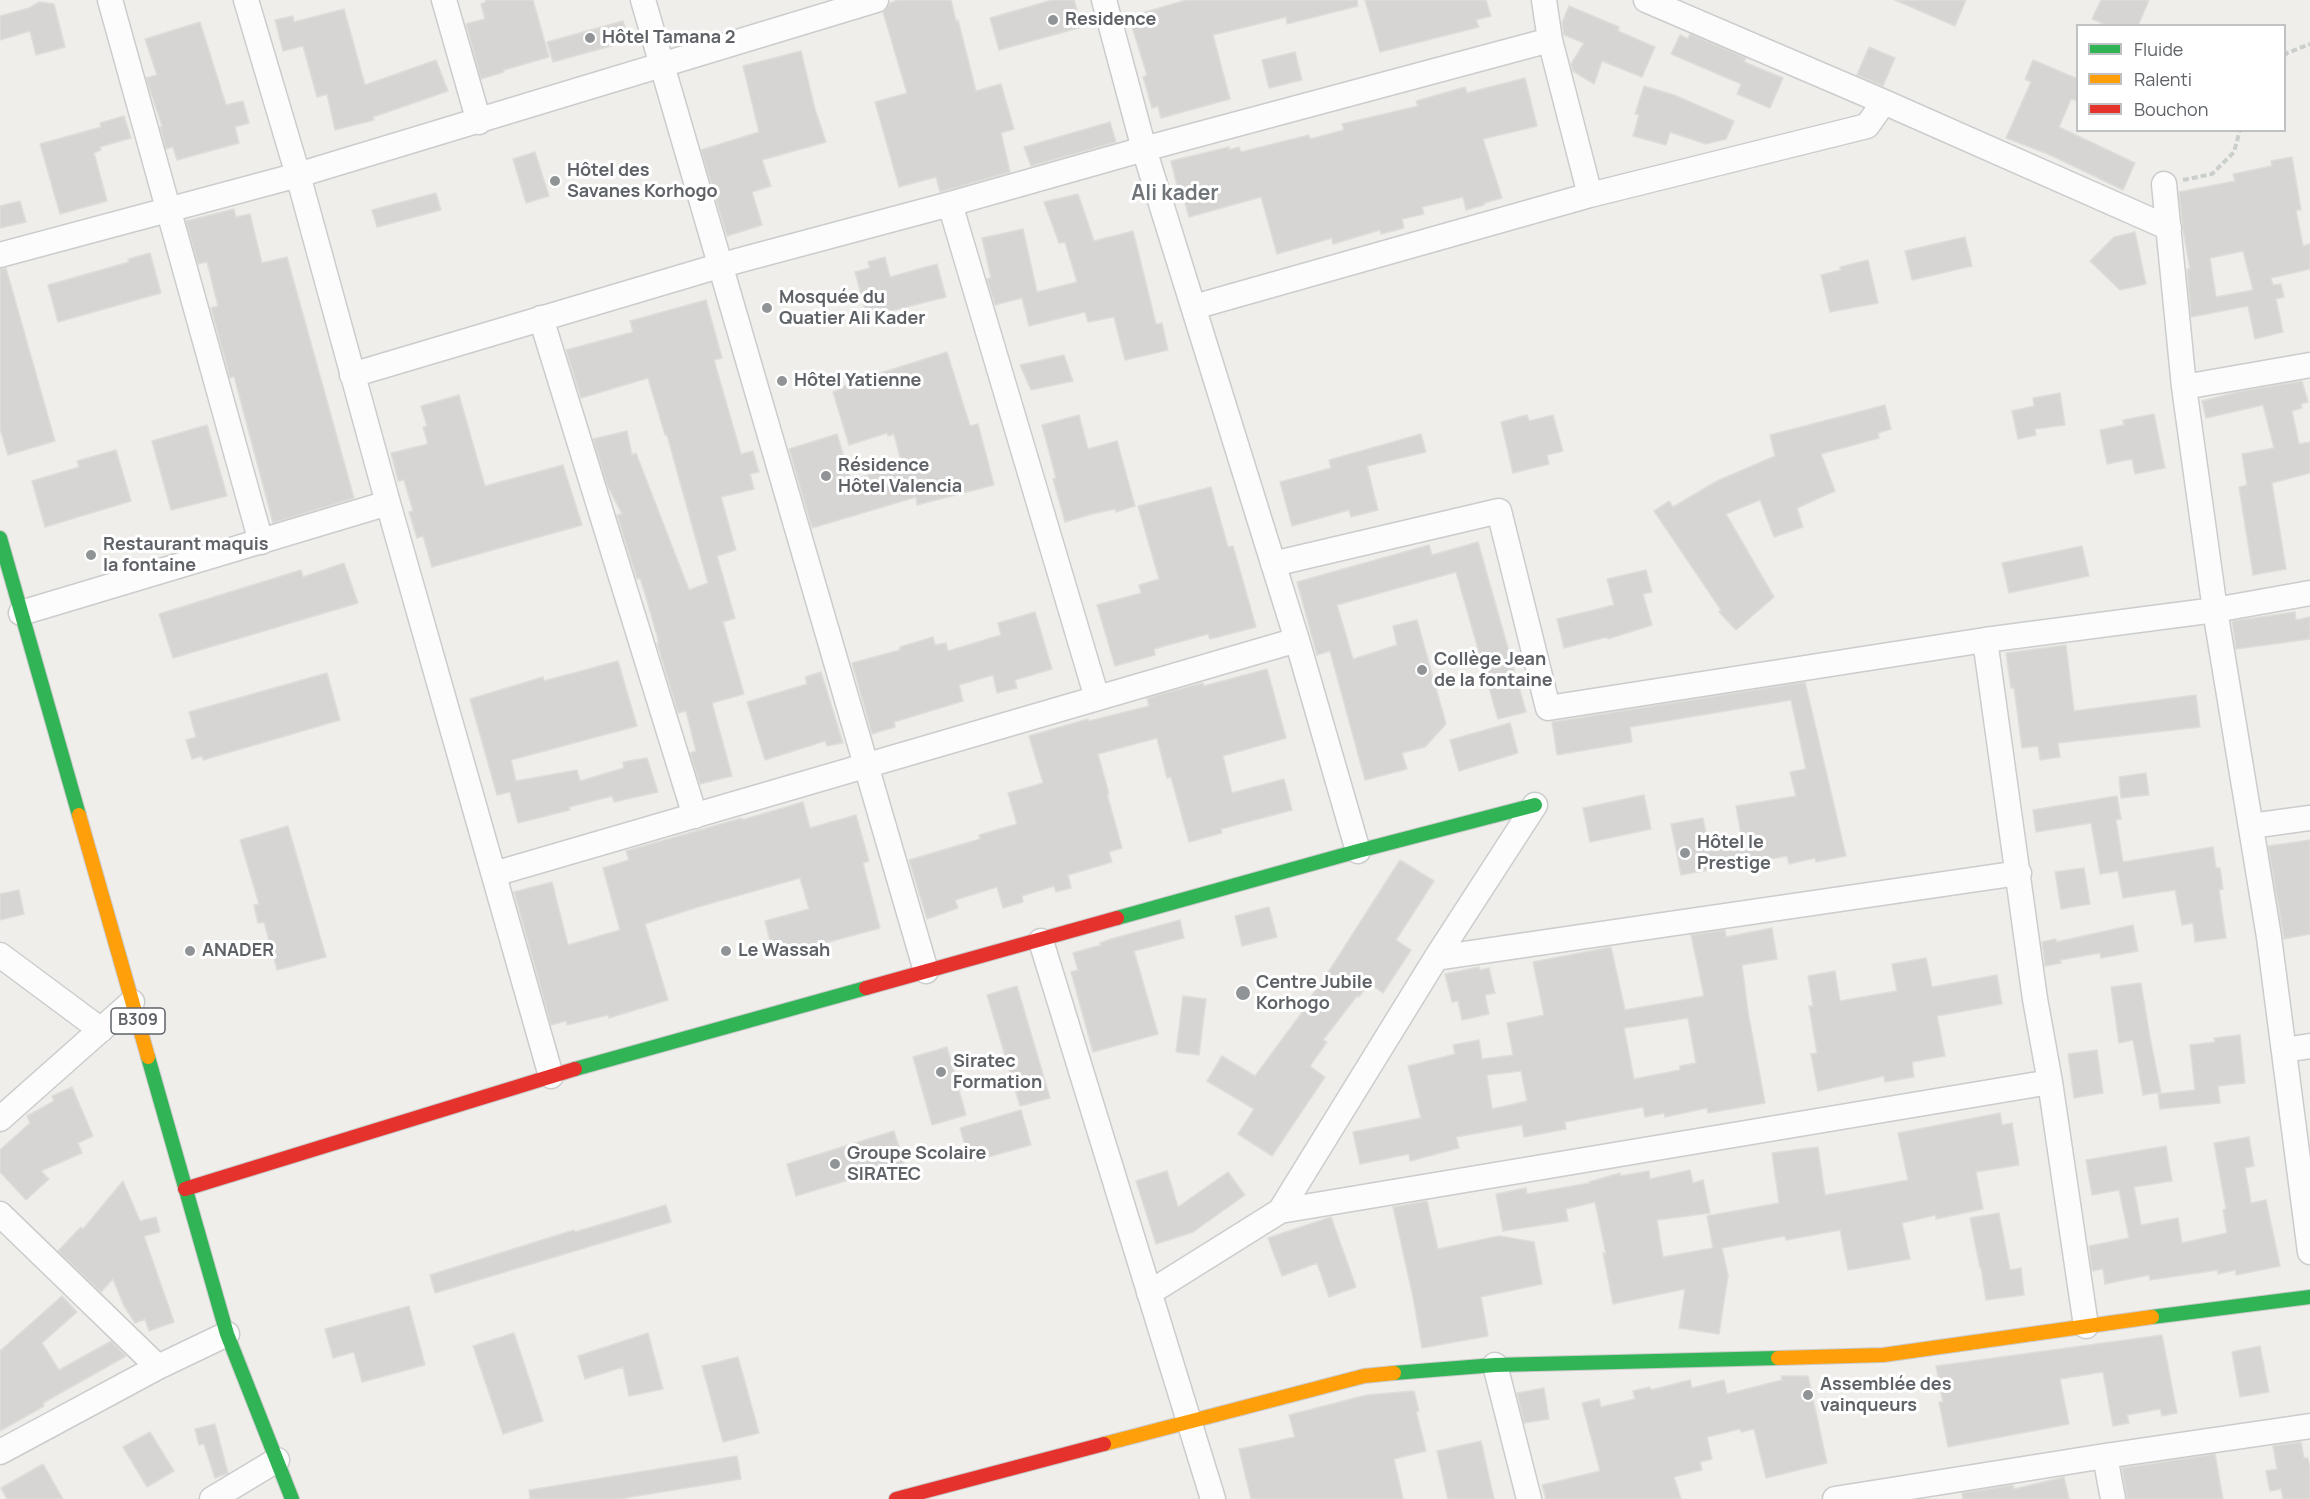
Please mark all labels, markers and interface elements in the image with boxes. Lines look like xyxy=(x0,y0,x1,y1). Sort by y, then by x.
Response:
place label: Residence xyxy=(1065,9,1156,31)
marker: Residence xyxy=(1046,13,1060,27)
legend xyxy=(2076,24,2286,132)
place label: Hôtel Tamana 2 xyxy=(602,27,735,49)
marker: Hôtel Tamana 2 xyxy=(583,31,597,45)
text: Fluide xyxy=(2134,37,2183,61)
text: Ralenti xyxy=(2134,67,2192,91)
text: Bouchon xyxy=(2134,97,2208,121)
place label: Hôtel des Savanes Korhogo xyxy=(567,160,718,202)
marker: Hôtel des Savanes Korhogo xyxy=(548,174,562,188)
district label: Ali kader xyxy=(1131,181,1219,207)
place label: Mosquée du Quatier Ali Kader xyxy=(779,287,925,330)
marker: Mosquée du Quatier Ali Kader xyxy=(760,301,774,315)
place label: Hôtel Yatienne xyxy=(794,370,921,392)
marker: Hôtel Yatienne xyxy=(775,374,789,388)
place label: Résidence Hôtel Valencia xyxy=(838,455,962,498)
marker: Résidence Hôtel Valencia xyxy=(819,469,833,483)
place label: Restaurant maquis la fontaine xyxy=(103,534,269,576)
marker: Restaurant maquis la fontaine xyxy=(84,548,98,562)
place label: Collège Jean de la fontaine xyxy=(1434,649,1553,692)
marker: Collège Jean de la fontaine xyxy=(1415,663,1429,677)
place label: Hôtel le Prestige xyxy=(1697,832,1771,874)
marker: Hôtel le Prestige xyxy=(1678,846,1692,860)
place label: ANADER xyxy=(202,940,274,962)
place label: Le Wassah xyxy=(738,940,830,962)
marker: ANADER xyxy=(183,944,197,958)
marker: Le Wassah xyxy=(719,944,733,958)
place label: Centre Jubile Korhogo xyxy=(1256,972,1373,1014)
marker: Centre Jubile Korhogo xyxy=(1234,984,1252,1002)
road number: B309 xyxy=(111,1008,165,1034)
place label: Siratec Formation xyxy=(953,1051,1042,1094)
marker: Siratec Formation xyxy=(934,1065,948,1079)
place label: Groupe Scolaire SIRATEC xyxy=(847,1143,986,1186)
marker: Groupe Scolaire SIRATEC xyxy=(828,1157,842,1171)
place label: Assemblée des vainqueurs xyxy=(1820,1374,1951,1416)
marker: Assemblée des vainqueurs xyxy=(1801,1388,1815,1402)

